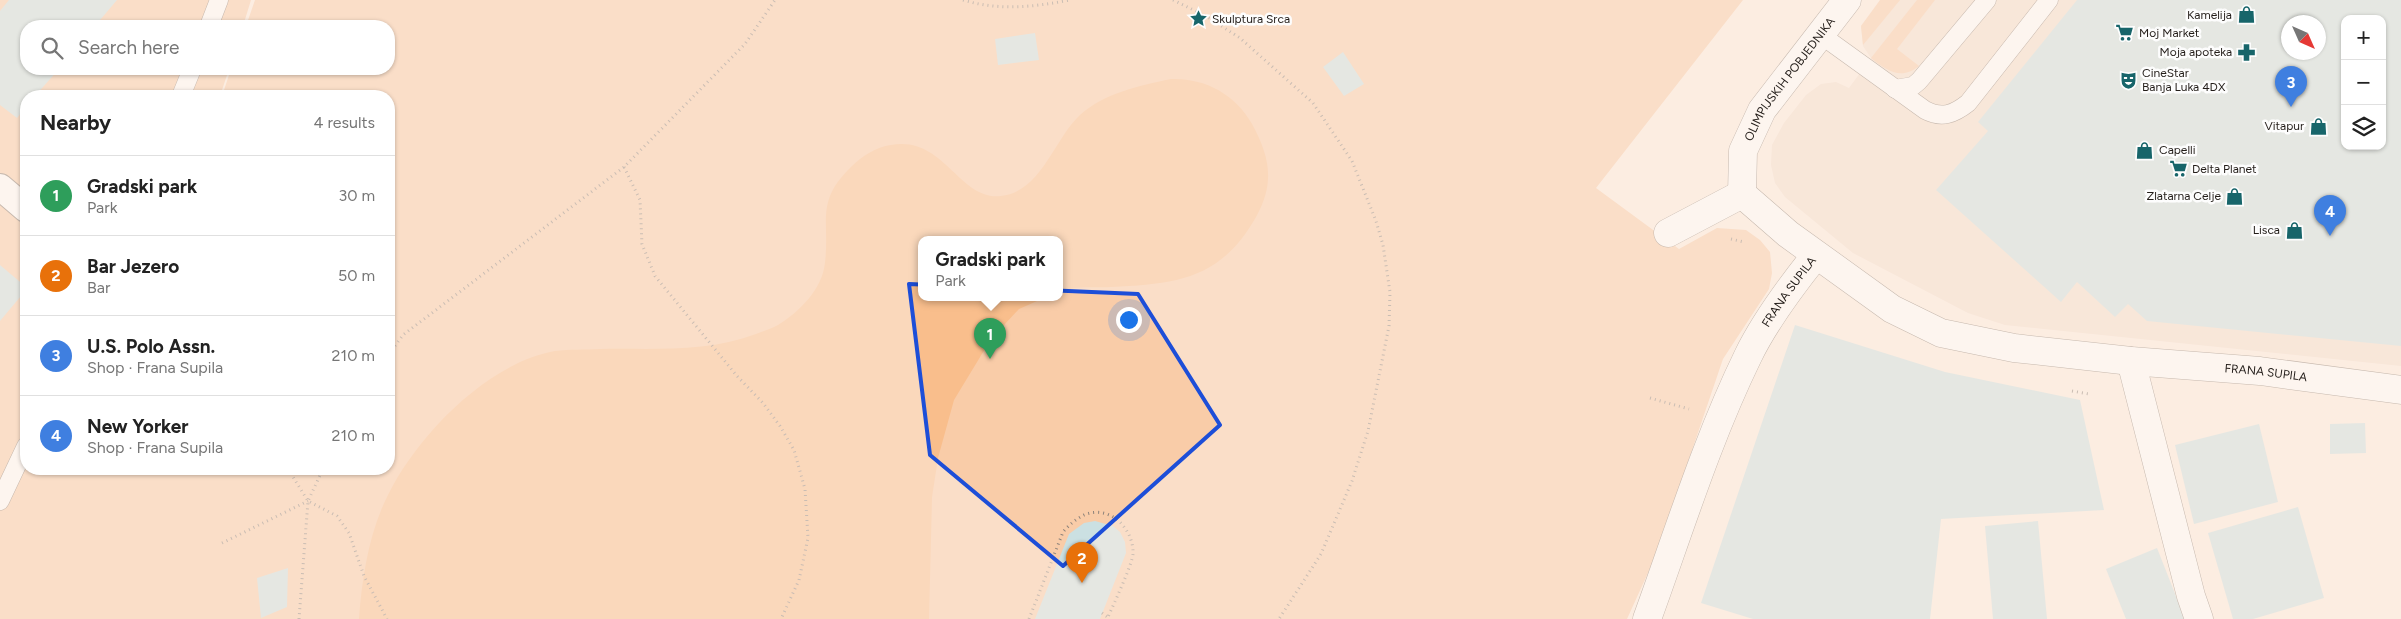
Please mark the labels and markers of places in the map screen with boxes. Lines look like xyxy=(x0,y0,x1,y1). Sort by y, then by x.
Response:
shop icon: Kamelija xyxy=(2236,5,2256,25)
place label: Kamelija xyxy=(2187,8,2232,22)
place icon: Skulptura Srca xyxy=(1188,9,1208,29)
place label: Skulptura Srca xyxy=(1212,12,1290,26)
supermarket icon: Moj Market xyxy=(2115,23,2135,43)
place label: Moj Market xyxy=(2139,26,2200,40)
pharmacy icon: Moja apoteka xyxy=(2236,42,2256,62)
place label: Moja apoteka xyxy=(2160,45,2232,59)
place label: CineStar Banja Luka 4DX xyxy=(2142,66,2226,94)
pin: 3 xyxy=(2275,66,2307,107)
theatre icon: CineStar Banja Luka 4DX xyxy=(2118,70,2138,90)
shop icon: Vitapur xyxy=(2308,116,2328,136)
place label: Vitapur xyxy=(2264,119,2304,133)
shop icon: Capelli xyxy=(2135,140,2155,160)
place label: Capelli xyxy=(2159,143,2195,157)
supermarket icon: Delta Planet xyxy=(2168,159,2188,179)
place label: Delta Planet xyxy=(2192,162,2257,176)
shop icon: Zlatarna Celje xyxy=(2225,186,2245,206)
place label: Zlatarna Celje xyxy=(2146,189,2221,203)
pin: 4 xyxy=(2314,195,2346,236)
shop icon: Lisca xyxy=(2284,220,2304,240)
place label: Lisca xyxy=(2253,223,2280,237)
pin: 1 xyxy=(974,318,1006,359)
pin: 2 xyxy=(1066,542,1098,583)

